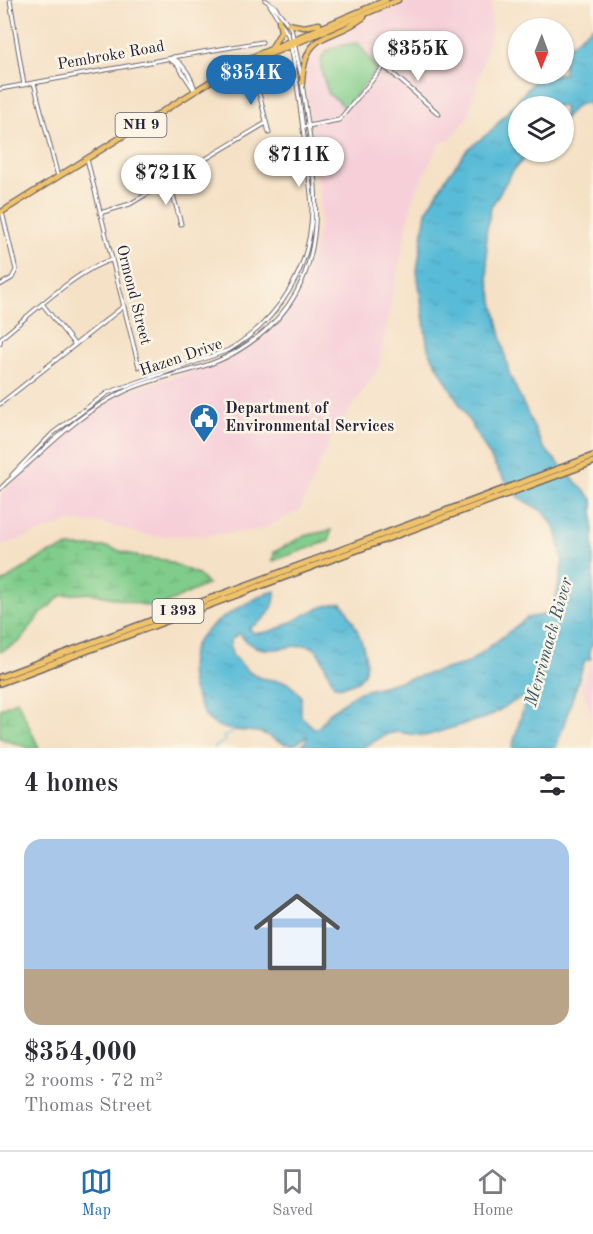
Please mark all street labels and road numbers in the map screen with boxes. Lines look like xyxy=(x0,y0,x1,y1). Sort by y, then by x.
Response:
street label: Pembroke Road xyxy=(56,39,166,73)
road number: NH 9 xyxy=(116,113,166,137)
street label: Ormond Street xyxy=(113,243,153,347)
street label: Hazen Drive xyxy=(138,336,224,380)
road number: I 393 xyxy=(152,599,204,623)

